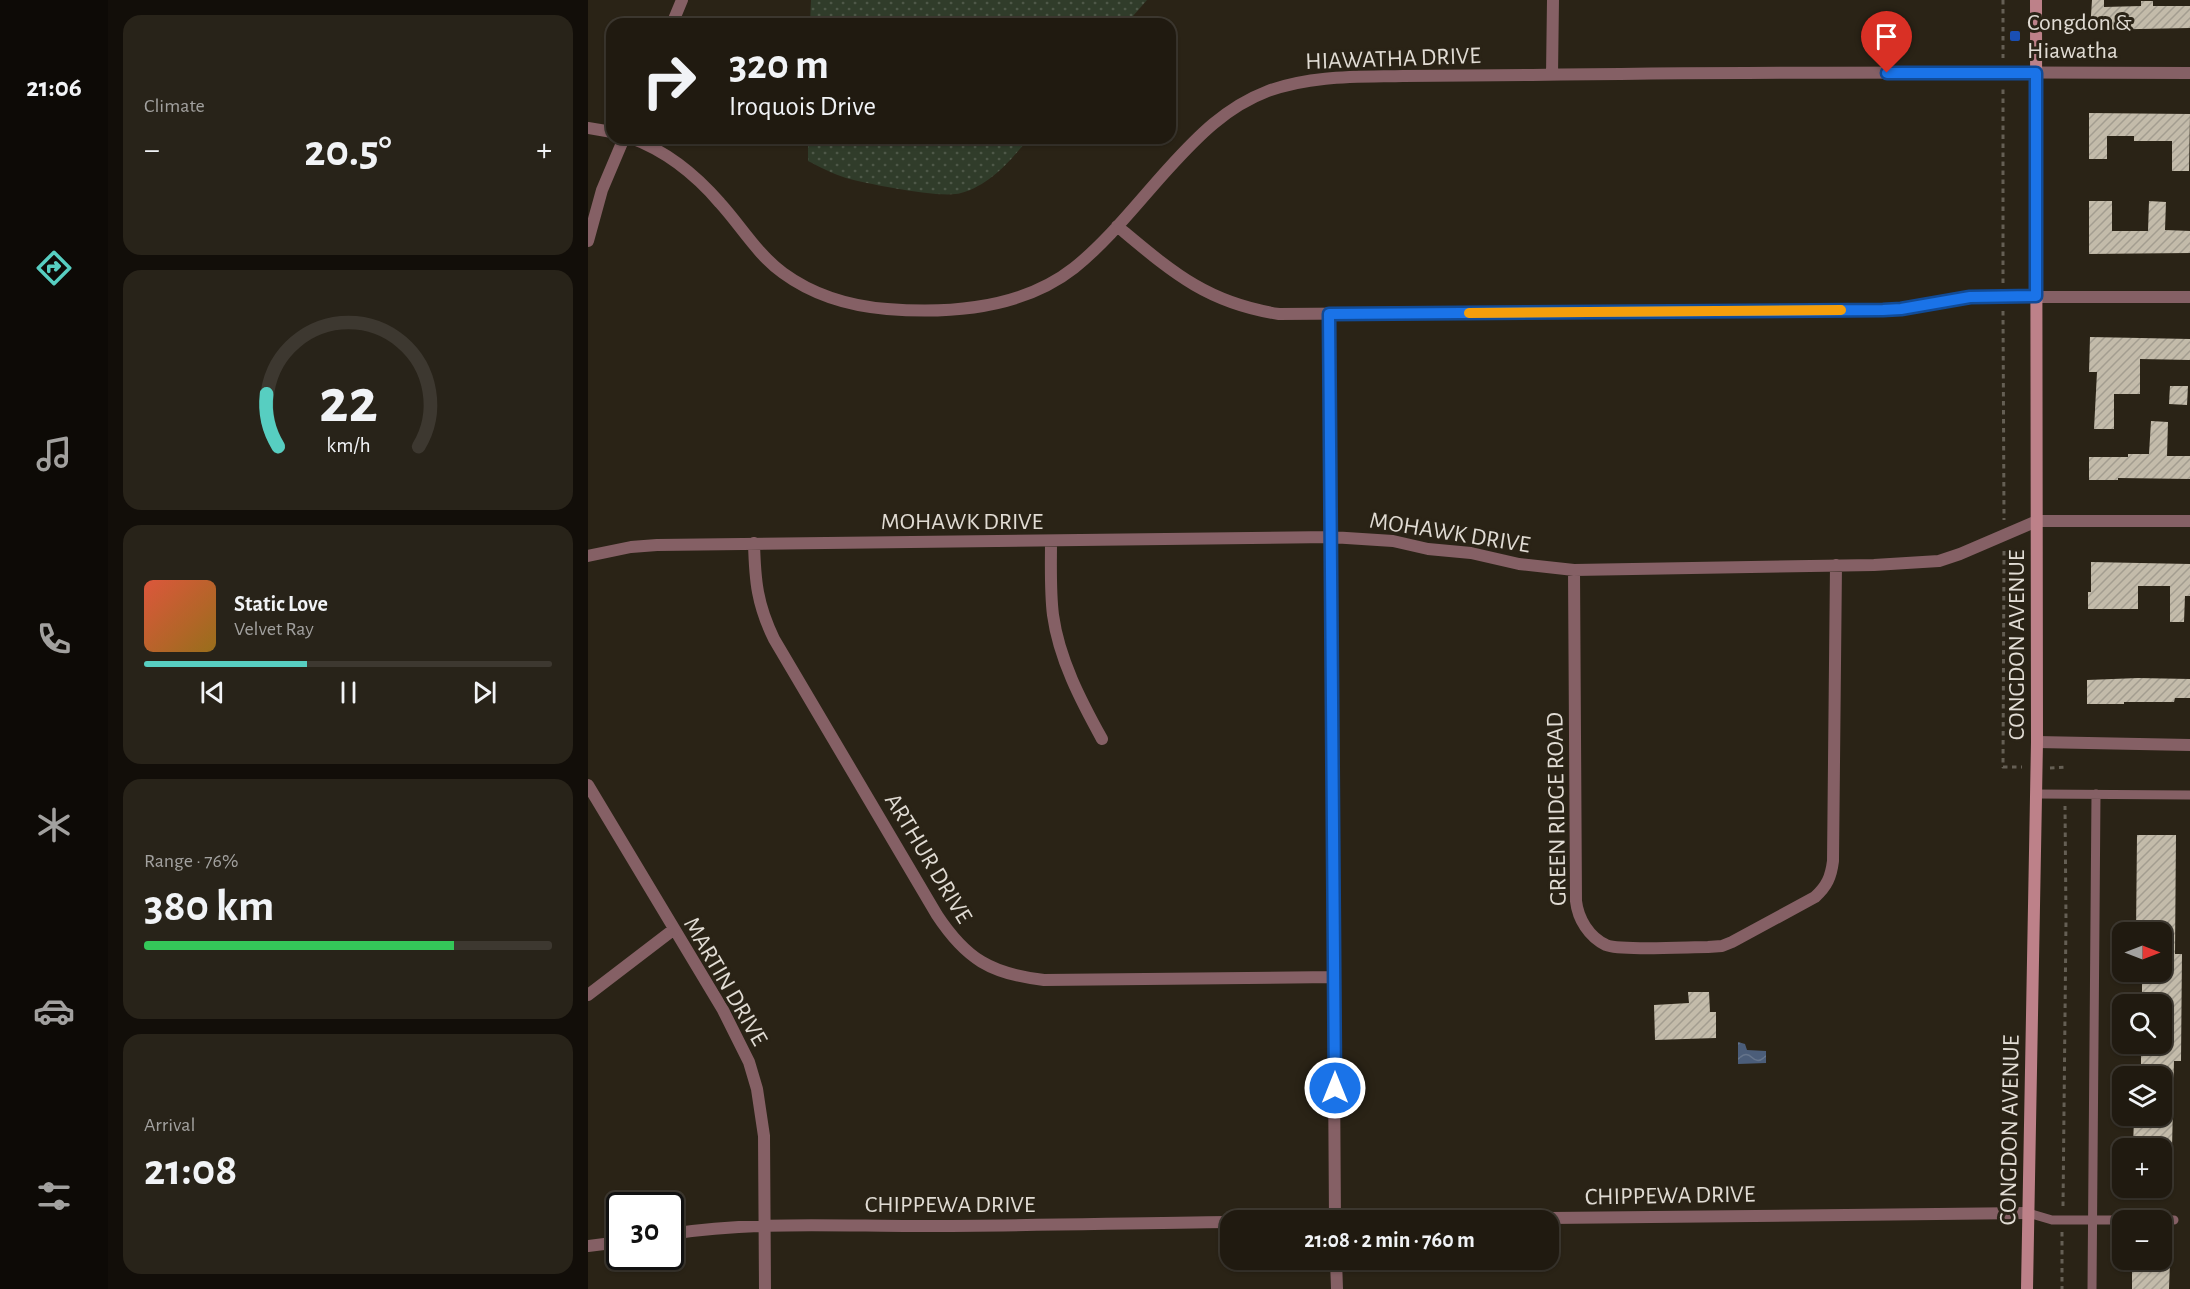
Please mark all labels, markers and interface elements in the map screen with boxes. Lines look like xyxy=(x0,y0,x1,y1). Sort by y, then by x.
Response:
pin xyxy=(1861,11,1912,73)
place label: Congdon & Hiawatha xyxy=(2027,11,2132,63)
icon: arrive xyxy=(1870,20,1903,53)
marker: Congdon & Hiawatha xyxy=(2008,29,2022,43)
icon: right xyxy=(630,42,708,120)
text: 320 m xyxy=(729,44,829,86)
street label: HIAWATHA DRIVE xyxy=(1305,44,1482,74)
text: 21:06 xyxy=(26,74,82,101)
text: Iroquois Drive xyxy=(729,93,876,120)
text: Climate xyxy=(144,96,205,116)
text: 20.5° xyxy=(304,129,392,174)
text: − xyxy=(144,134,160,167)
text: + xyxy=(536,134,552,167)
icon: directions xyxy=(33,247,75,289)
text: 22 xyxy=(319,371,377,433)
icon: music xyxy=(33,433,75,475)
text: km/h xyxy=(326,435,370,456)
street label: MOHAWK DRIVE xyxy=(1368,508,1532,558)
street label: MOHAWK DRIVE xyxy=(881,510,1044,534)
street label: CONGDON AVENUE xyxy=(2005,549,2029,740)
text: Static Love xyxy=(234,593,328,615)
icon: phone xyxy=(33,618,75,660)
text: Velvet Ray xyxy=(234,619,314,639)
icon: previous xyxy=(196,676,229,709)
icon: pause xyxy=(332,676,365,709)
icon: next xyxy=(468,676,501,709)
street label: GREEN RIDGE ROAD xyxy=(1543,712,1571,906)
street label: ARTHUR DRIVE xyxy=(880,789,976,928)
icon: climate xyxy=(33,804,75,846)
text: Range · 76% xyxy=(144,851,238,871)
text: 380 km xyxy=(144,884,274,929)
street label: MARTIN DRIVE xyxy=(679,913,772,1050)
north arrow xyxy=(2112,922,2172,982)
map controls xyxy=(2112,922,2172,1270)
icon: car xyxy=(33,990,75,1032)
button: search xyxy=(2112,994,2172,1054)
street label: CONGDON AVENUE xyxy=(1996,1034,2024,1226)
position arrow xyxy=(1303,1056,1367,1120)
button: layers xyxy=(2112,1066,2172,1126)
text: Arrival xyxy=(144,1115,195,1135)
button: + xyxy=(2112,1138,2172,1198)
text: 21:08 xyxy=(144,1148,237,1193)
icon: filters xyxy=(33,1175,75,1217)
street label: CHIPPEWA DRIVE xyxy=(1585,1183,1756,1209)
speed limit sign: 30 xyxy=(606,1192,684,1270)
street label: CHIPPEWA DRIVE xyxy=(865,1193,1036,1217)
button: − xyxy=(2112,1210,2172,1270)
text: 21:08 · 2 min · 760 m xyxy=(1304,1229,1475,1251)

